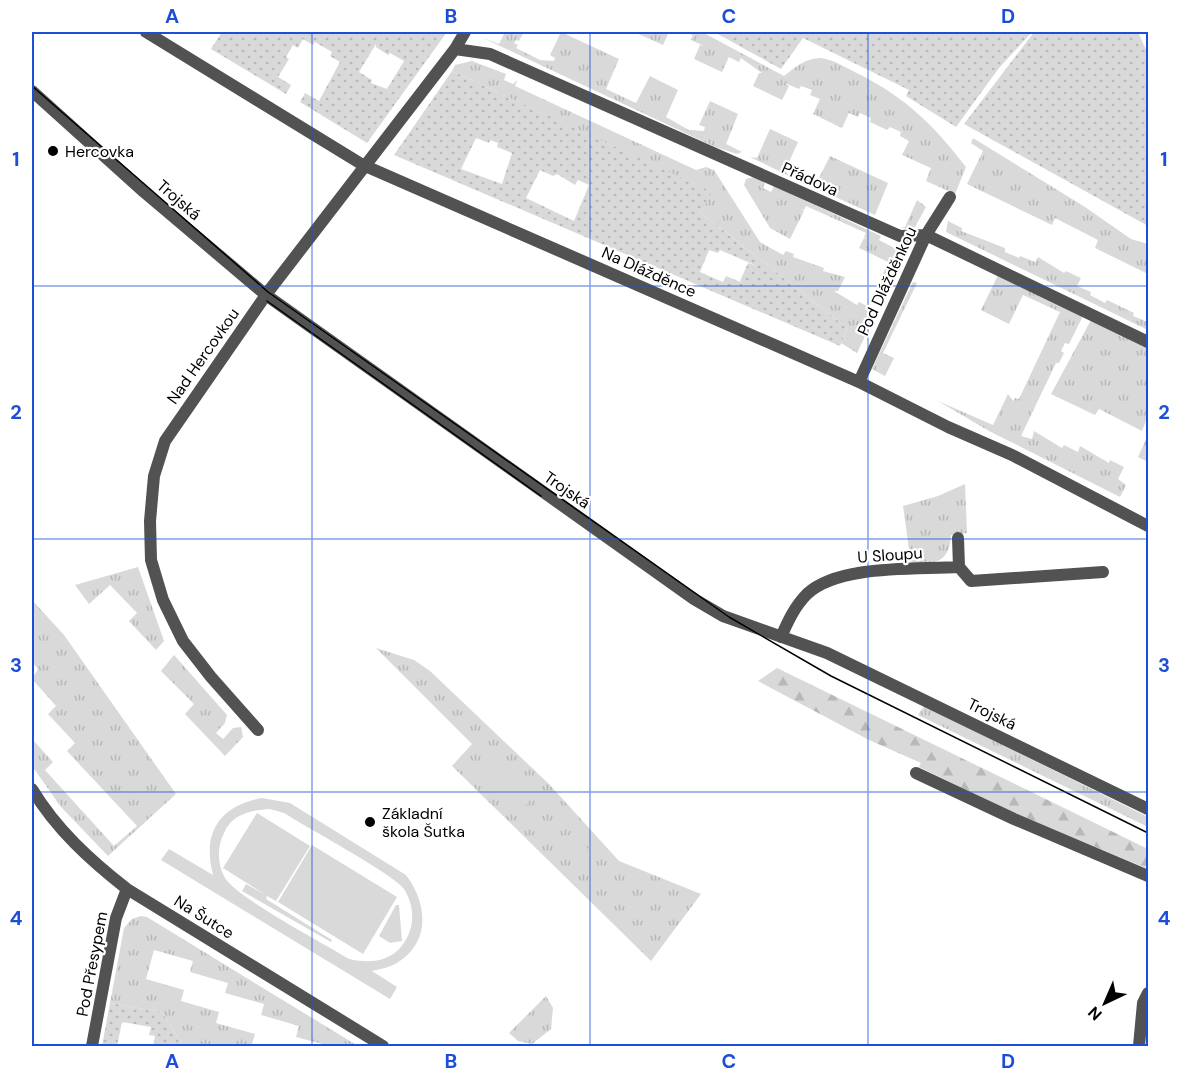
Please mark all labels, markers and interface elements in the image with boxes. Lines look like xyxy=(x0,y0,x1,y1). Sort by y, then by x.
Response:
text: A xyxy=(165,3,179,29)
text: B xyxy=(445,3,457,29)
text: C xyxy=(722,3,736,29)
text: D xyxy=(1001,3,1015,29)
place label: Hercovka xyxy=(65,141,134,162)
marker: Hercovka xyxy=(46,144,60,158)
text: 1 xyxy=(12,146,20,172)
text: 1 xyxy=(1160,146,1168,172)
street label: Přádova xyxy=(778,157,842,201)
street label: Trojská xyxy=(153,175,205,225)
street label: Pod Dlážděnkou xyxy=(853,223,921,339)
street label: Na Dlážděnce xyxy=(599,242,699,302)
street label: Nad Hercovkou xyxy=(162,304,244,408)
text: 2 xyxy=(10,399,22,425)
text: 2 xyxy=(1158,399,1170,425)
street label: Trojská xyxy=(540,467,594,513)
street label: U Sloupu xyxy=(857,542,923,568)
text: 3 xyxy=(10,652,22,678)
text: 3 xyxy=(1158,652,1170,678)
street label: Trojská xyxy=(964,693,1020,735)
place label: Základní škola Šutka xyxy=(382,803,465,842)
marker: Základní škola Šutka xyxy=(363,815,377,829)
street label: Na Šutce xyxy=(170,890,238,944)
text: 4 xyxy=(10,905,23,931)
text: 4 xyxy=(1158,905,1171,931)
street label: Pod Přesypem xyxy=(72,910,112,1018)
north arrow xyxy=(1075,973,1135,1033)
text: N xyxy=(1083,1002,1106,1025)
text: A xyxy=(165,1048,179,1074)
text: B xyxy=(445,1048,457,1074)
text: C xyxy=(722,1048,736,1074)
text: D xyxy=(1001,1048,1015,1074)

